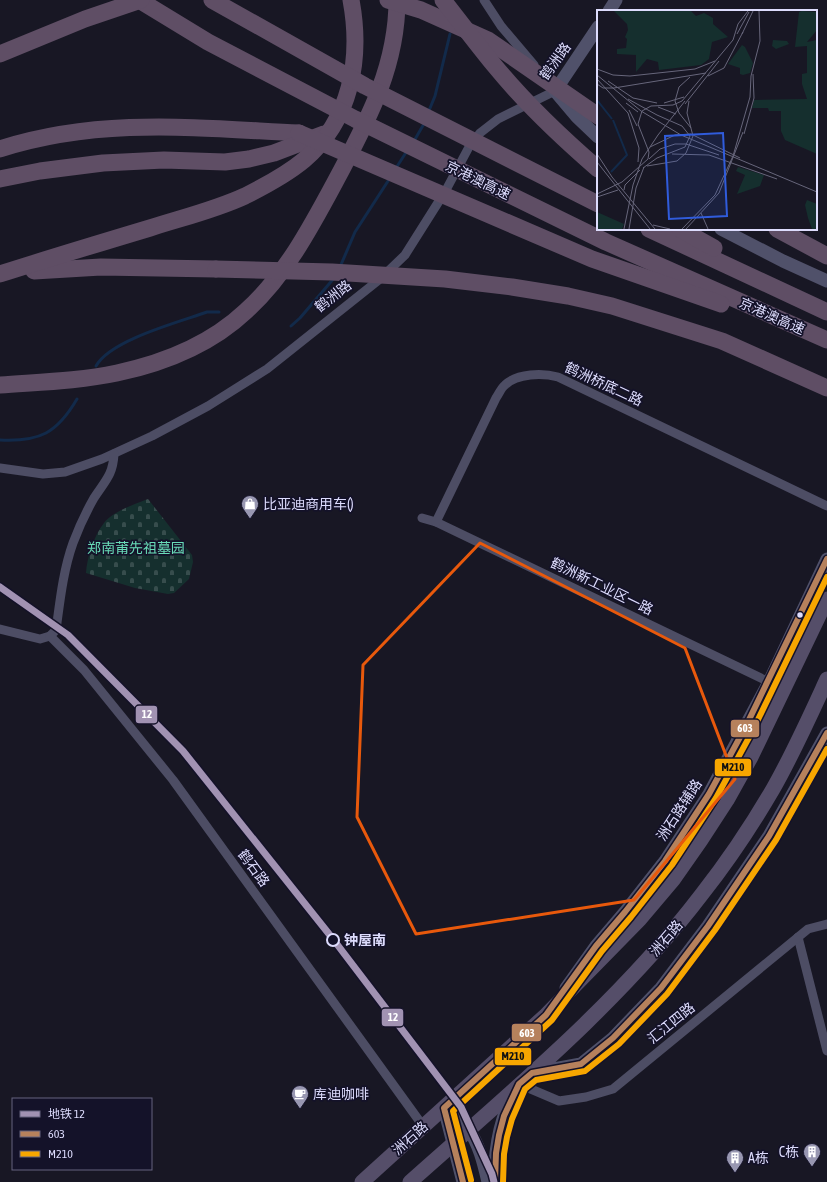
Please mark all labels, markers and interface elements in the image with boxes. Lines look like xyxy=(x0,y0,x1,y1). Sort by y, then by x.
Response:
inset map xyxy=(597,10,817,230)
street label: 鹤洲路 xyxy=(536,39,574,83)
street label: 京港澳高速 xyxy=(443,157,513,203)
street label: 鹤洲路 xyxy=(312,277,354,315)
street label: 京港澳高速 xyxy=(737,294,807,338)
street label: 鹤洲桥底二路 xyxy=(563,359,645,409)
shop icon: 比亚迪商用车() xyxy=(240,494,260,519)
place label: 比亚迪商用车() xyxy=(263,496,354,512)
park label: 郑南莆先祖墓园 xyxy=(87,540,185,556)
street label: 鹤洲新工业区一路 xyxy=(548,554,656,618)
unlabelled marker xyxy=(795,610,805,620)
line badge: 12 xyxy=(135,705,158,724)
text: 12 xyxy=(142,708,152,720)
line badge: 603 xyxy=(730,719,760,738)
text: 603 xyxy=(737,722,753,734)
line badge: M210 xyxy=(714,758,752,777)
text: M210 xyxy=(722,761,744,773)
street label: 洲石路辅路 xyxy=(653,776,705,844)
street label: 鹤石路 xyxy=(235,846,273,890)
street label: 洲石路 xyxy=(646,917,686,959)
place label: 钟屋南 xyxy=(344,932,386,948)
marker: 钟屋南 xyxy=(326,933,340,947)
street label: 汇江四路 xyxy=(644,999,698,1047)
line badge: 12 xyxy=(381,1008,404,1027)
text: 12 xyxy=(388,1011,398,1023)
line badge: 603 xyxy=(511,1023,542,1042)
text: 603 xyxy=(519,1027,535,1039)
line badge: M210 xyxy=(494,1047,532,1066)
text: M210 xyxy=(502,1050,524,1062)
cafe icon: 库迪咖啡 xyxy=(290,1084,310,1109)
place label: 库迪咖啡 xyxy=(313,1086,369,1102)
legend xyxy=(12,1098,152,1170)
text: 地铁 12 xyxy=(48,1107,85,1121)
street label: 洲石路 xyxy=(389,1118,431,1158)
text: 603 xyxy=(48,1127,65,1141)
building icon: C栋 xyxy=(802,1142,822,1167)
place label: C栋 xyxy=(779,1144,799,1160)
text: M210 xyxy=(48,1147,73,1161)
building icon: A栋 xyxy=(725,1148,745,1173)
place label: A栋 xyxy=(748,1150,769,1166)

